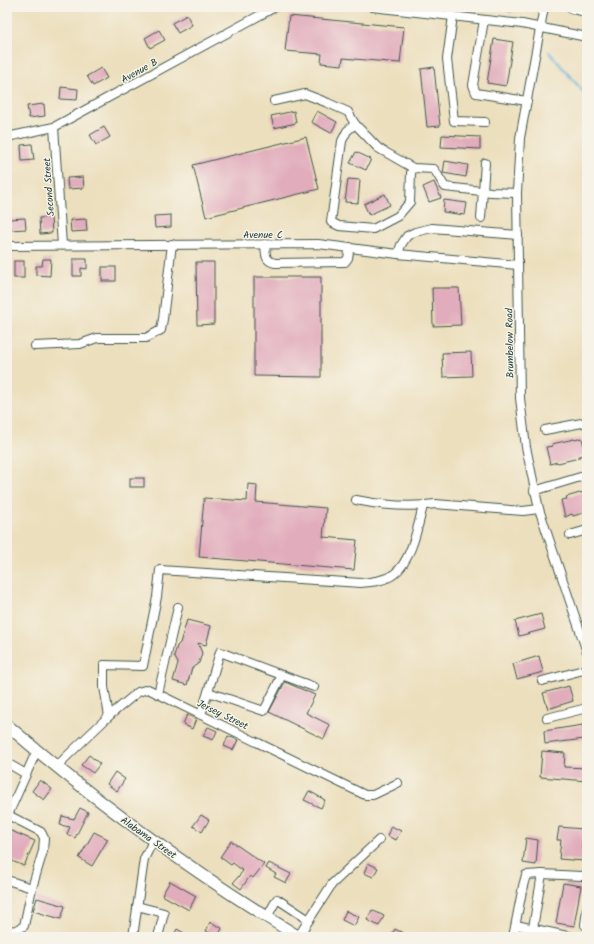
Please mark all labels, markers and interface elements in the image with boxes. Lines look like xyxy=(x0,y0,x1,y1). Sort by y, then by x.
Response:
street label: Avenue B xyxy=(118,54,161,88)
street label: Second Street xyxy=(39,157,59,217)
street label: Avenue C xyxy=(243,227,283,243)
street label: Brumbelow Road xyxy=(501,307,519,378)
street label: Jersey Street xyxy=(194,696,251,734)
street label: Alabama Street xyxy=(117,813,180,863)

